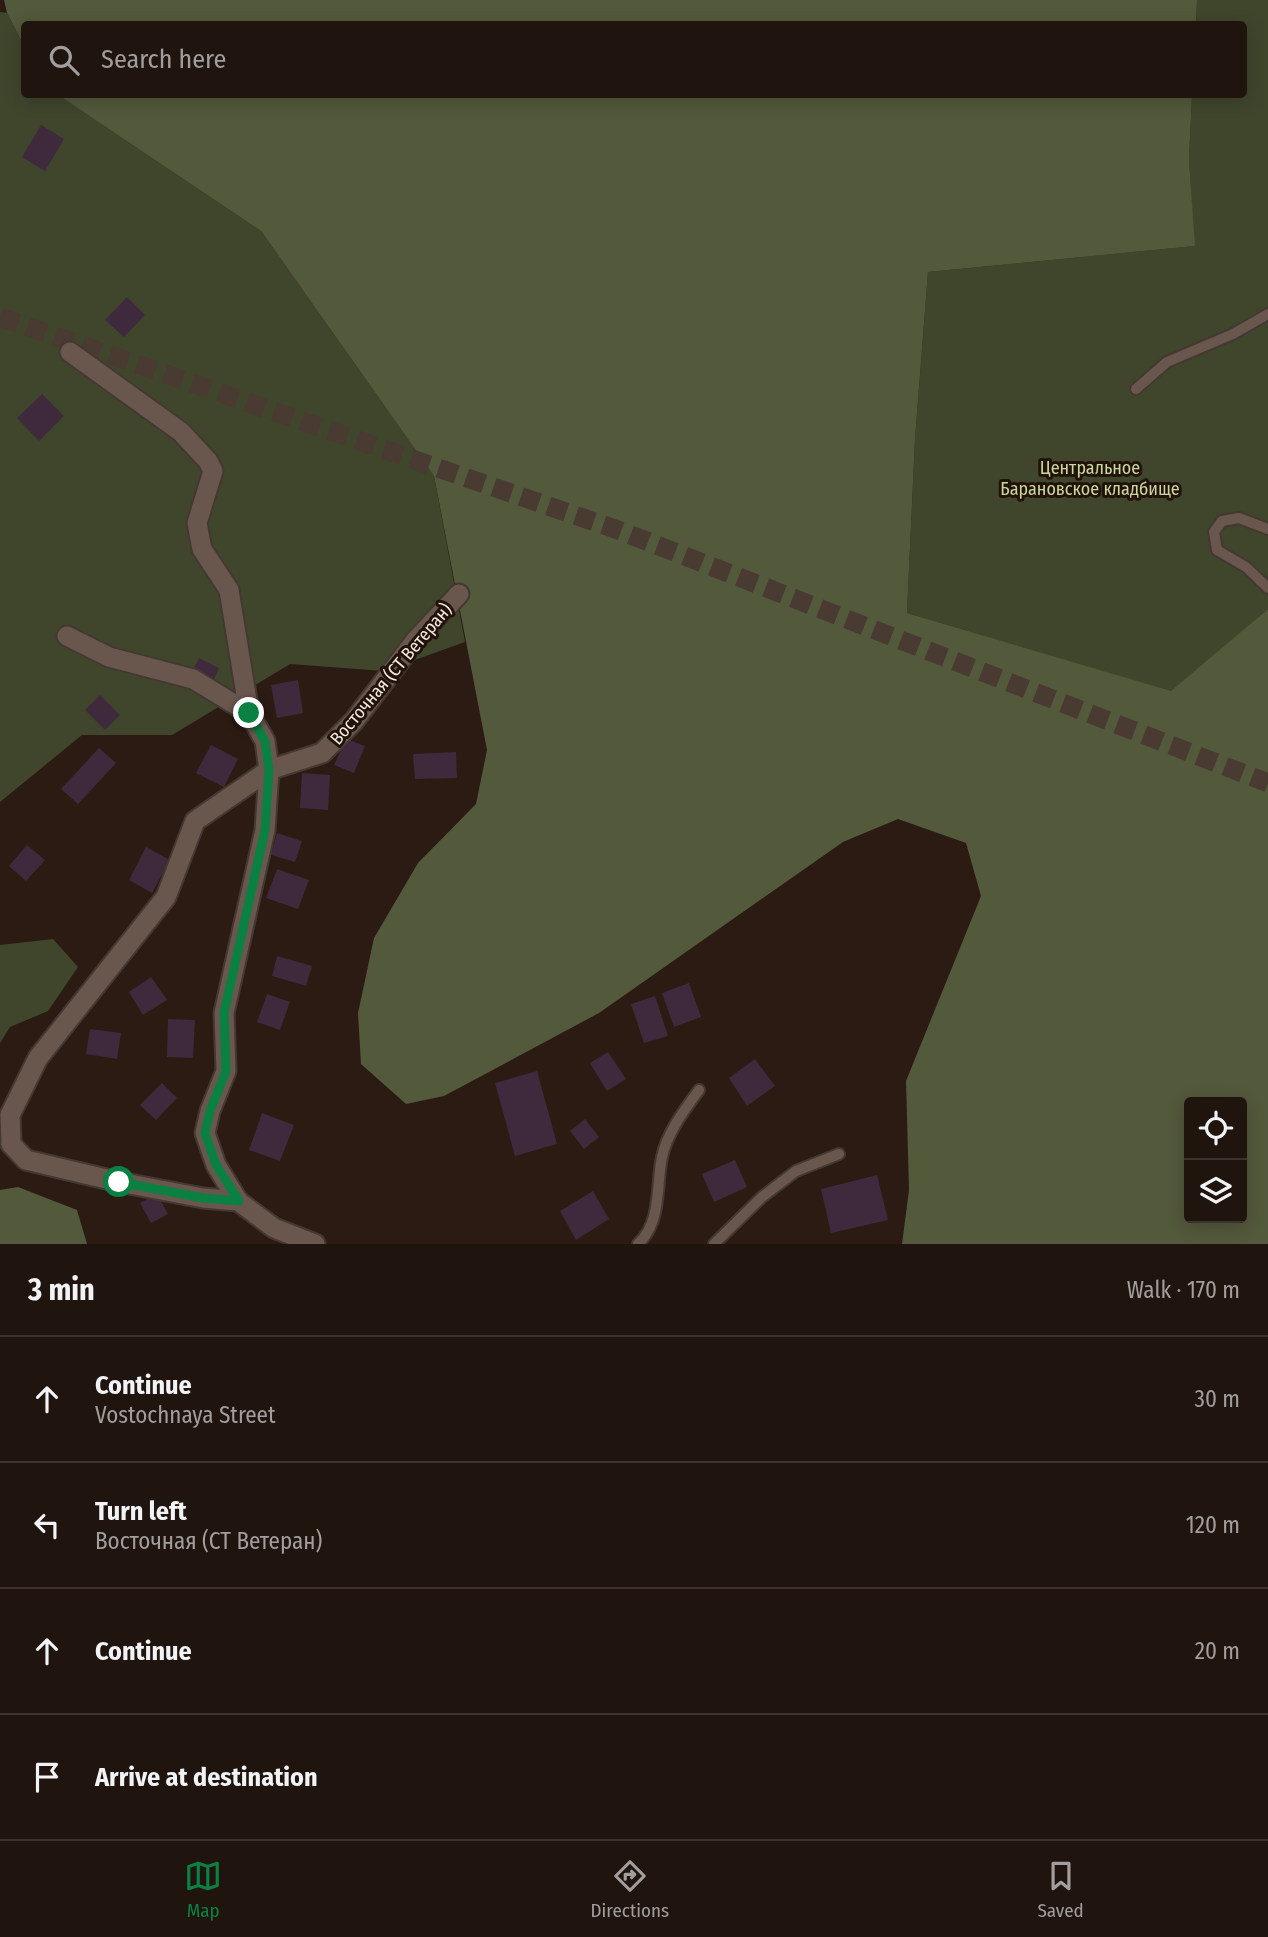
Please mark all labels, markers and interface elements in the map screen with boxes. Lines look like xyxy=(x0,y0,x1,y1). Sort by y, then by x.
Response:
search box xyxy=(21,21,1247,98)
icon: search xyxy=(45,41,83,79)
text: Search here xyxy=(101,44,226,75)
park label: Центральное Барановское кладбище xyxy=(1000,457,1180,500)
street label: Восточная (СТ Ветеран) xyxy=(325,599,457,749)
route end xyxy=(233,697,264,728)
map controls xyxy=(1184,1097,1247,1223)
button: locate xyxy=(1184,1097,1247,1160)
button: layers xyxy=(1184,1160,1247,1223)
route start xyxy=(103,1166,134,1197)
text: 3 min xyxy=(28,1272,95,1308)
text: Walk · 170 m xyxy=(1127,1276,1240,1304)
text: Continue xyxy=(95,1370,192,1401)
icon: ahead xyxy=(28,1380,66,1418)
text: 30 m xyxy=(1195,1385,1240,1413)
text: Vostochnaya Street xyxy=(95,1401,276,1429)
text: Turn left xyxy=(95,1496,187,1527)
icon: left xyxy=(28,1506,66,1544)
text: 120 m xyxy=(1186,1511,1240,1539)
text: Восточная (СТ Ветеран) xyxy=(95,1527,322,1555)
icon: ahead xyxy=(28,1632,66,1670)
text: Continue xyxy=(95,1636,192,1667)
text: 20 m xyxy=(1195,1637,1240,1665)
icon: arrive xyxy=(28,1758,66,1796)
text: Arrive at destination xyxy=(95,1762,318,1793)
tab: Map xyxy=(184,1857,222,1922)
tab: Directions xyxy=(590,1857,669,1922)
tab: Saved xyxy=(1037,1857,1084,1922)

